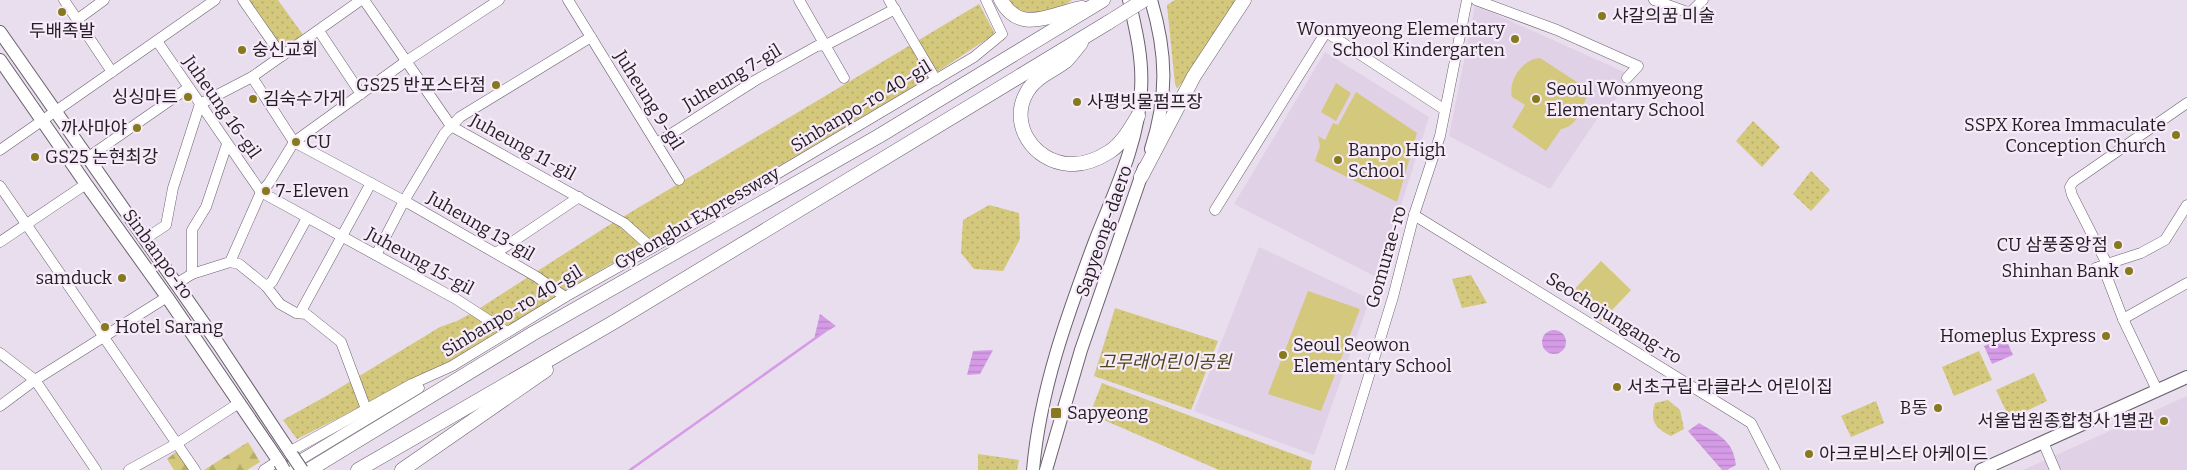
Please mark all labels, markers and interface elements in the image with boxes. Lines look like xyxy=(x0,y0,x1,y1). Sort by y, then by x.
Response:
place label: 샤갈의꿈 미술 xyxy=(1612,5,1715,27)
marker: 두배족발 xyxy=(56,6,68,18)
marker: 샤갈의꿈 미술 xyxy=(1596,10,1608,22)
place label: Wonmyeong Elementary School Kindergarten xyxy=(1297,18,1506,61)
place label: 두배족발 xyxy=(29,20,95,42)
marker: Wonmyeong Elementary School Kindergarten xyxy=(1509,33,1521,45)
place label: 숭신교회 xyxy=(252,39,318,61)
street label: Juheung 7-gil xyxy=(678,39,785,116)
marker: 숭신교회 xyxy=(236,44,248,56)
street label: Juheung 9-gil xyxy=(609,45,688,154)
street label: Juheung 16-gil xyxy=(178,50,266,163)
street label: Sinbanpo-ro 40-gil xyxy=(787,55,935,157)
place label: GS25 반포스타점 xyxy=(356,74,486,96)
place label: Seoul Wonmyeong Elementary School xyxy=(1546,78,1705,121)
marker: GS25 반포스타점 xyxy=(490,79,502,91)
place label: 싱싱마트 xyxy=(112,86,178,108)
place label: 김숙수가게 xyxy=(263,88,346,110)
marker: 싱싱마트 xyxy=(182,91,194,103)
place label: 사평빗물펌프장 xyxy=(1087,91,1203,113)
marker: 김숙수가게 xyxy=(247,93,259,105)
marker: Seoul Wonmyeong Elementary School xyxy=(1530,93,1542,105)
marker: 사평빗물펌프장 xyxy=(1071,96,1083,108)
street label: Juheung 11-gil xyxy=(465,108,580,185)
place label: SSPX Korea Immaculate Conception Church xyxy=(1964,114,2166,157)
place label: 까사마야 xyxy=(61,117,127,139)
marker: 까사마야 xyxy=(131,122,143,134)
marker: SSPX Korea Immaculate Conception Church xyxy=(2170,129,2182,141)
place label: CU xyxy=(306,131,331,153)
marker: CU xyxy=(290,136,302,148)
place label: Banpo High School xyxy=(1348,139,1446,182)
place label: GS25 논현최강 xyxy=(45,146,158,168)
marker: GS25 논현최강 xyxy=(29,151,41,163)
marker: Banpo High School xyxy=(1332,154,1344,166)
street label: Gyeongbu Expressway xyxy=(611,161,784,274)
street label: Sapyeong-daero xyxy=(1071,162,1137,300)
place label: 7-Eleven xyxy=(276,180,349,202)
marker: 7-Eleven xyxy=(260,185,272,197)
street label: Juheung 13-gil xyxy=(423,186,539,266)
street label: Gomurae-ro xyxy=(1361,203,1411,311)
street label: Sinbanpo-ro xyxy=(118,205,198,303)
street label: Juheung 15-gil xyxy=(361,222,478,300)
place label: CU 삼풍중앙점 xyxy=(1996,234,2108,256)
marker: CU 삼풍중앙점 xyxy=(2112,239,2124,251)
street label: Sinbanpo-ro 40-gil xyxy=(438,260,586,362)
place label: Shinhan Bank xyxy=(2002,260,2120,282)
marker: Shinhan Bank xyxy=(2123,265,2135,277)
place label: samduck xyxy=(35,267,113,289)
street label: Seochojungang-ro xyxy=(1542,267,1686,369)
marker: samduck xyxy=(116,272,128,284)
place label: Hotel Sarang xyxy=(115,316,223,338)
marker: Hotel Sarang xyxy=(99,321,111,333)
place label: Homeplus Express xyxy=(1940,325,2096,347)
marker: Homeplus Express xyxy=(2100,330,2112,342)
place label: Seoul Seowon Elementary School xyxy=(1293,334,1452,377)
marker: Seoul Seowon Elementary School xyxy=(1277,349,1289,361)
park label: 고무래어린이공원 xyxy=(1099,351,1233,373)
place label: 서초구립 라클라스 어린이집 xyxy=(1627,376,1833,398)
marker: 서초구립 라클라스 어린이집 xyxy=(1611,381,1623,393)
place label: B동 xyxy=(1900,397,1928,419)
place label: Sapyeong xyxy=(1067,402,1148,424)
marker: B동 xyxy=(1932,402,1944,414)
marker: Sapyeong xyxy=(1049,406,1063,420)
place label: 서울법원종합청사 1별관 xyxy=(1977,410,2154,432)
marker: 서울법원종합청사 1별관 xyxy=(2158,415,2170,427)
place label: 아크로비스타 아케이드 xyxy=(1819,443,1988,465)
marker: 아크로비스타 아케이드 xyxy=(1803,448,1815,460)

